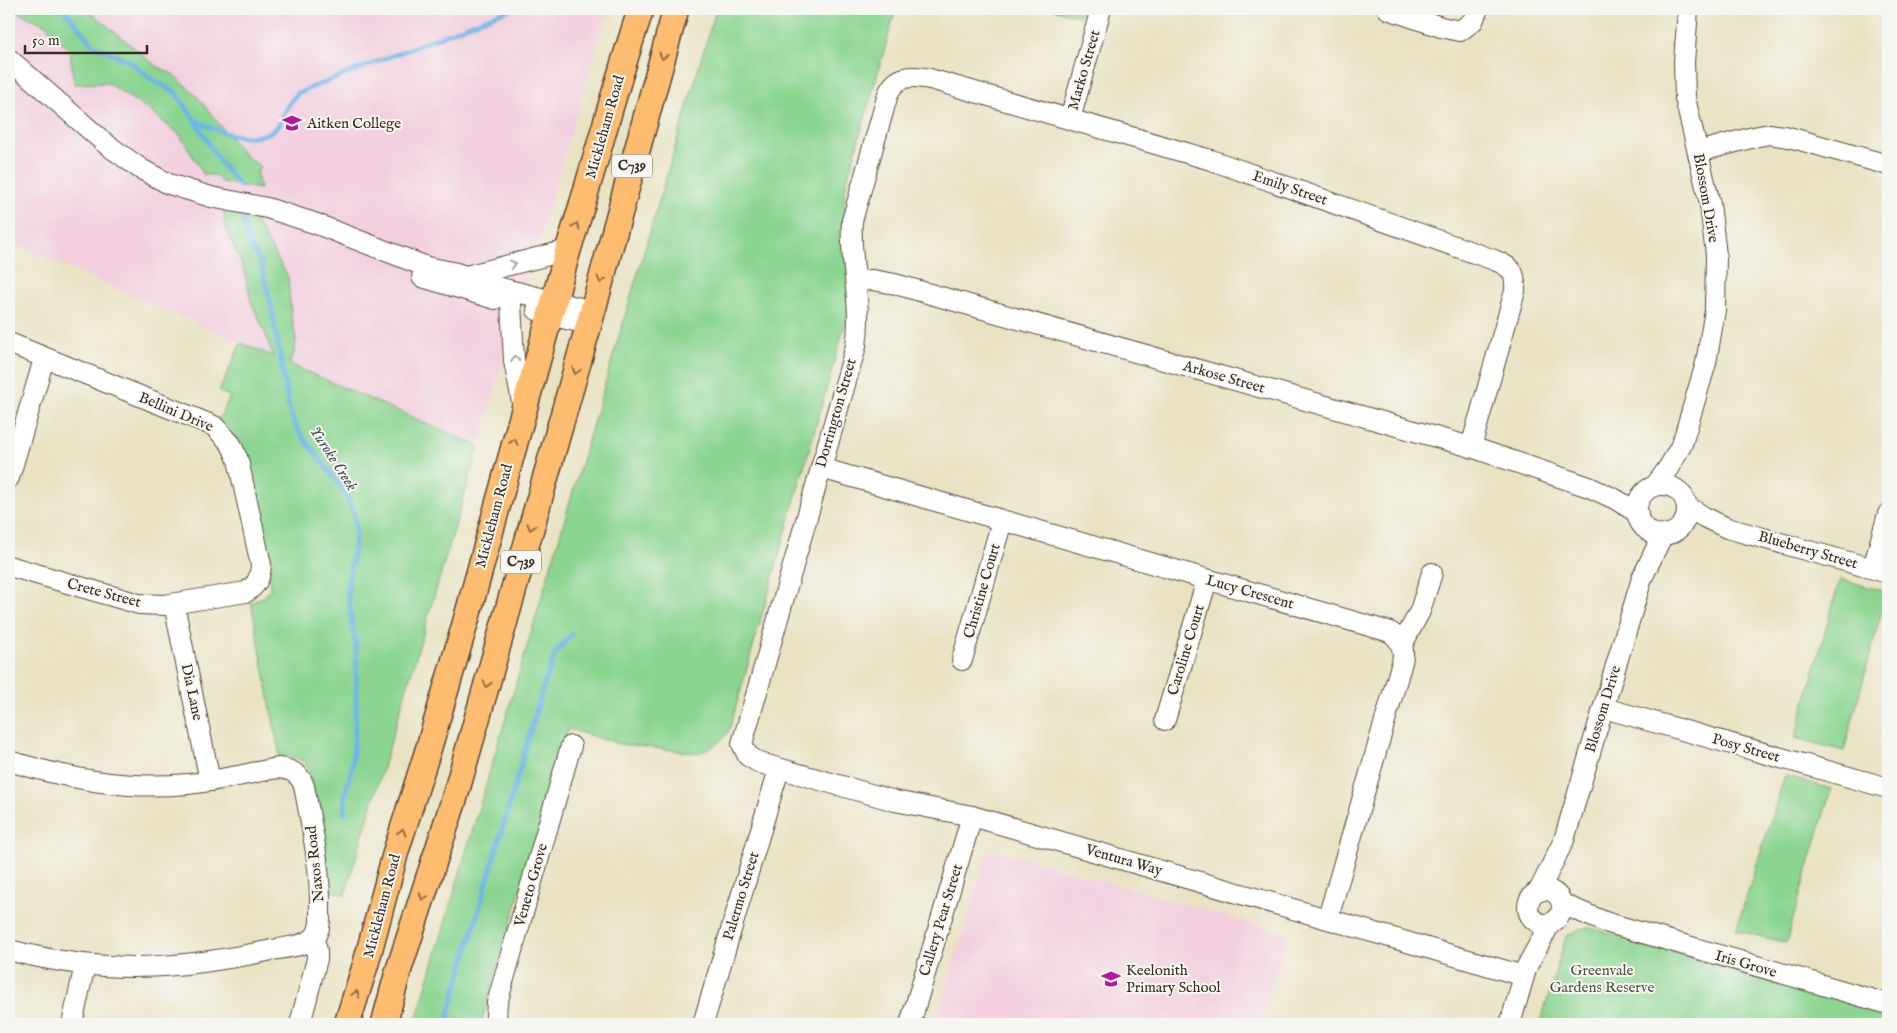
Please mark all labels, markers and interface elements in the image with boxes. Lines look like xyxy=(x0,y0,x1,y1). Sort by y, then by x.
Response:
scale bar xyxy=(25,22,148,54)
street label: Marko Street xyxy=(1063,28,1105,112)
text: 50 m xyxy=(32,31,60,50)
one-way arrow xyxy=(658,51,668,59)
street label: Mickleham Road xyxy=(581,72,629,181)
school or university icon: Aitken College xyxy=(281,112,303,134)
place label: Aitken College xyxy=(306,114,401,133)
street label: Blossom Drive xyxy=(1689,152,1723,244)
road number: C739 xyxy=(612,154,652,178)
street label: Emily Street xyxy=(1250,166,1330,210)
one-way arrow xyxy=(570,222,580,230)
one-way arrow xyxy=(509,260,517,270)
one-way arrow xyxy=(596,276,607,284)
one-way arrow xyxy=(509,355,520,363)
street label: Dorrington Street xyxy=(811,356,861,470)
street label: Arkose Street xyxy=(1180,356,1267,398)
one-way arrow xyxy=(571,366,581,374)
street label: Bellini Drive xyxy=(136,388,216,436)
water label: Yuroke Creek xyxy=(305,423,362,496)
one-way arrow xyxy=(508,438,519,447)
street label: Mickleham Road xyxy=(471,461,517,570)
one-way arrow xyxy=(527,523,537,531)
street label: Blueberry Street xyxy=(1756,527,1860,573)
street label: Christine Court xyxy=(959,541,1005,641)
road number: C739 xyxy=(501,550,541,574)
street label: Lucy Crescent xyxy=(1204,570,1296,614)
street label: Crete Street xyxy=(65,574,143,612)
street label: Caroline Court xyxy=(1163,602,1209,698)
street label: Dia Lane xyxy=(177,662,207,722)
street label: Blossom Drive xyxy=(1581,663,1625,755)
one-way arrow xyxy=(482,679,493,688)
street label: Posy Street xyxy=(1710,729,1782,767)
street label: Naxos Road xyxy=(301,824,328,903)
one-way arrow xyxy=(397,828,407,837)
street label: Ventura Way xyxy=(1082,840,1165,880)
street label: Veneto Grove xyxy=(510,841,552,930)
street label: Palermo Street xyxy=(719,849,763,943)
street label: Mickleham Road xyxy=(359,851,405,960)
street label: Callery Pear Street xyxy=(915,862,967,978)
one-way arrow xyxy=(418,892,428,900)
street label: Iris Grove xyxy=(1713,946,1779,982)
place label: Keelonith Primary School xyxy=(1126,961,1222,997)
park label: Greenvale Gardens Reserve xyxy=(1550,961,1654,997)
school or university icon: Keelonith Primary School xyxy=(1100,968,1122,990)
one-way arrow xyxy=(351,990,361,999)

